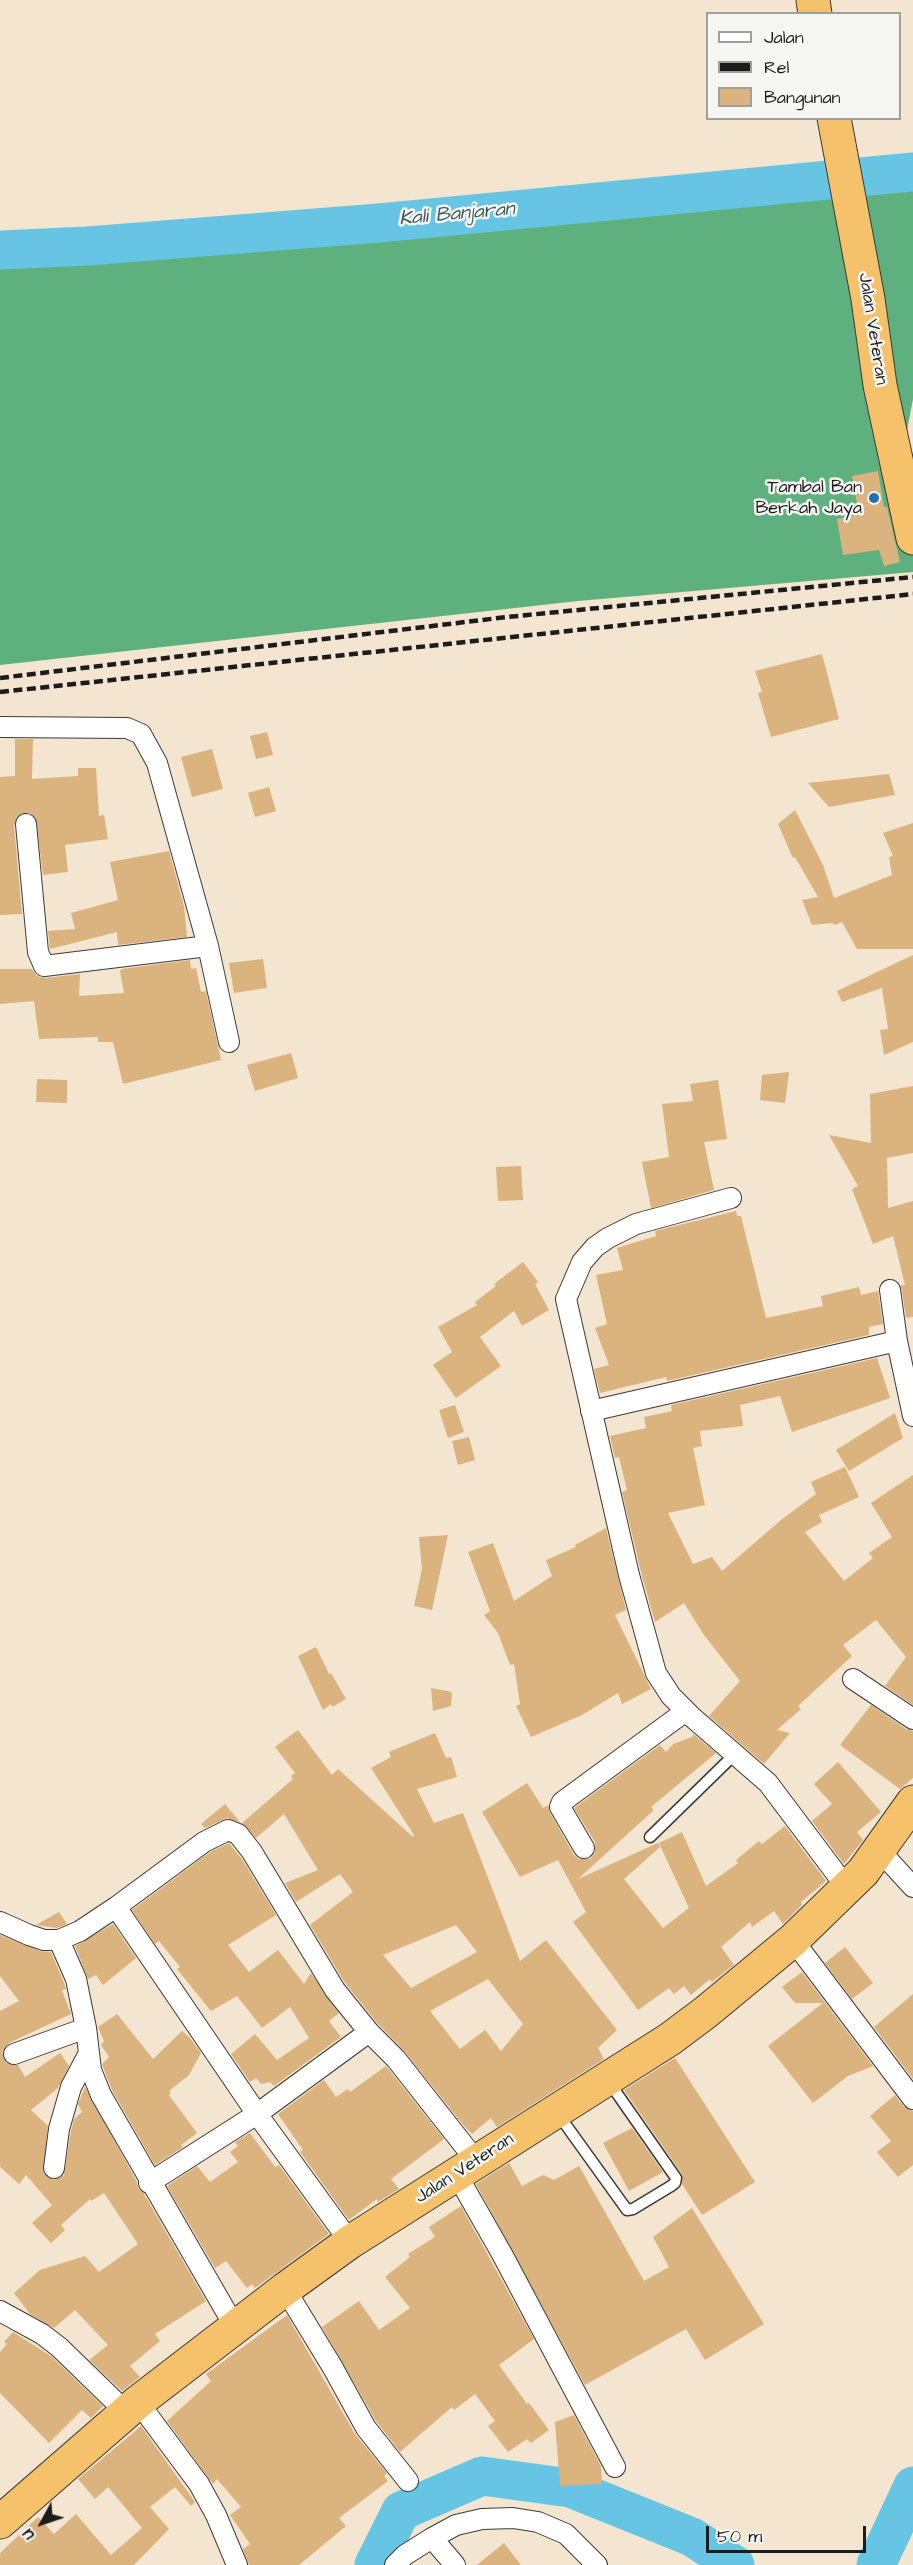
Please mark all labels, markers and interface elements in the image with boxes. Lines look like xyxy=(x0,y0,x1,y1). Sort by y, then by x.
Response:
legend xyxy=(706,12,901,120)
text: Jalan xyxy=(764,25,804,50)
text: Rel xyxy=(764,55,789,80)
text: Bangunan xyxy=(764,85,841,110)
water label: Kali Banjaran xyxy=(398,198,516,232)
street label: Jalan Veteran xyxy=(852,272,892,386)
place label: Tambal Ban Berkah Jaya xyxy=(755,477,862,520)
marker: Tambal Ban Berkah Jaya xyxy=(867,491,881,505)
street label: Jalan Veteran xyxy=(412,2129,518,2209)
north arrow xyxy=(12,2493,72,2553)
scale bar xyxy=(709,2514,870,2552)
text: U xyxy=(17,2524,40,2545)
text: 50 m xyxy=(717,2524,762,2549)

